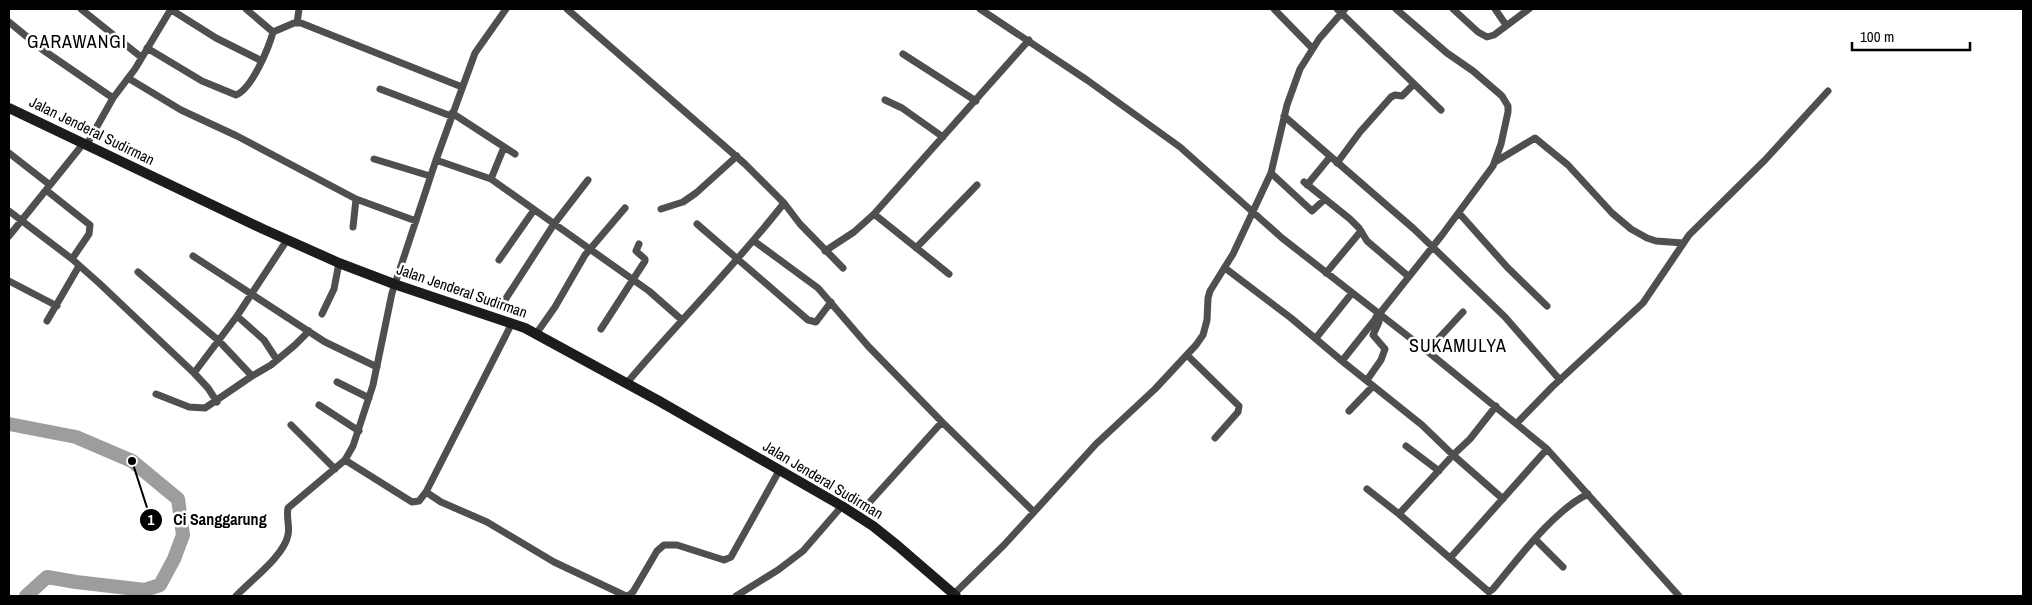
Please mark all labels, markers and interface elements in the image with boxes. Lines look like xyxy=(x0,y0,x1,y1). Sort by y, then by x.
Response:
scale bar xyxy=(1852,20,1970,52)
text: 100 m xyxy=(1860,26,1894,47)
district label: GARAWANGI xyxy=(27,29,127,54)
street label: Jalan Jenderal Sudirman xyxy=(26,91,158,170)
street label: Jalan Jenderal Sudirman xyxy=(394,258,530,323)
district label: SUKAMULYA xyxy=(1409,333,1507,358)
street label: Jalan Jenderal Sudirman xyxy=(759,435,887,524)
callout: Ci Sanggarung xyxy=(138,504,277,535)
text: Ci Sanggarung xyxy=(173,508,267,530)
text: 1 xyxy=(148,509,155,530)

